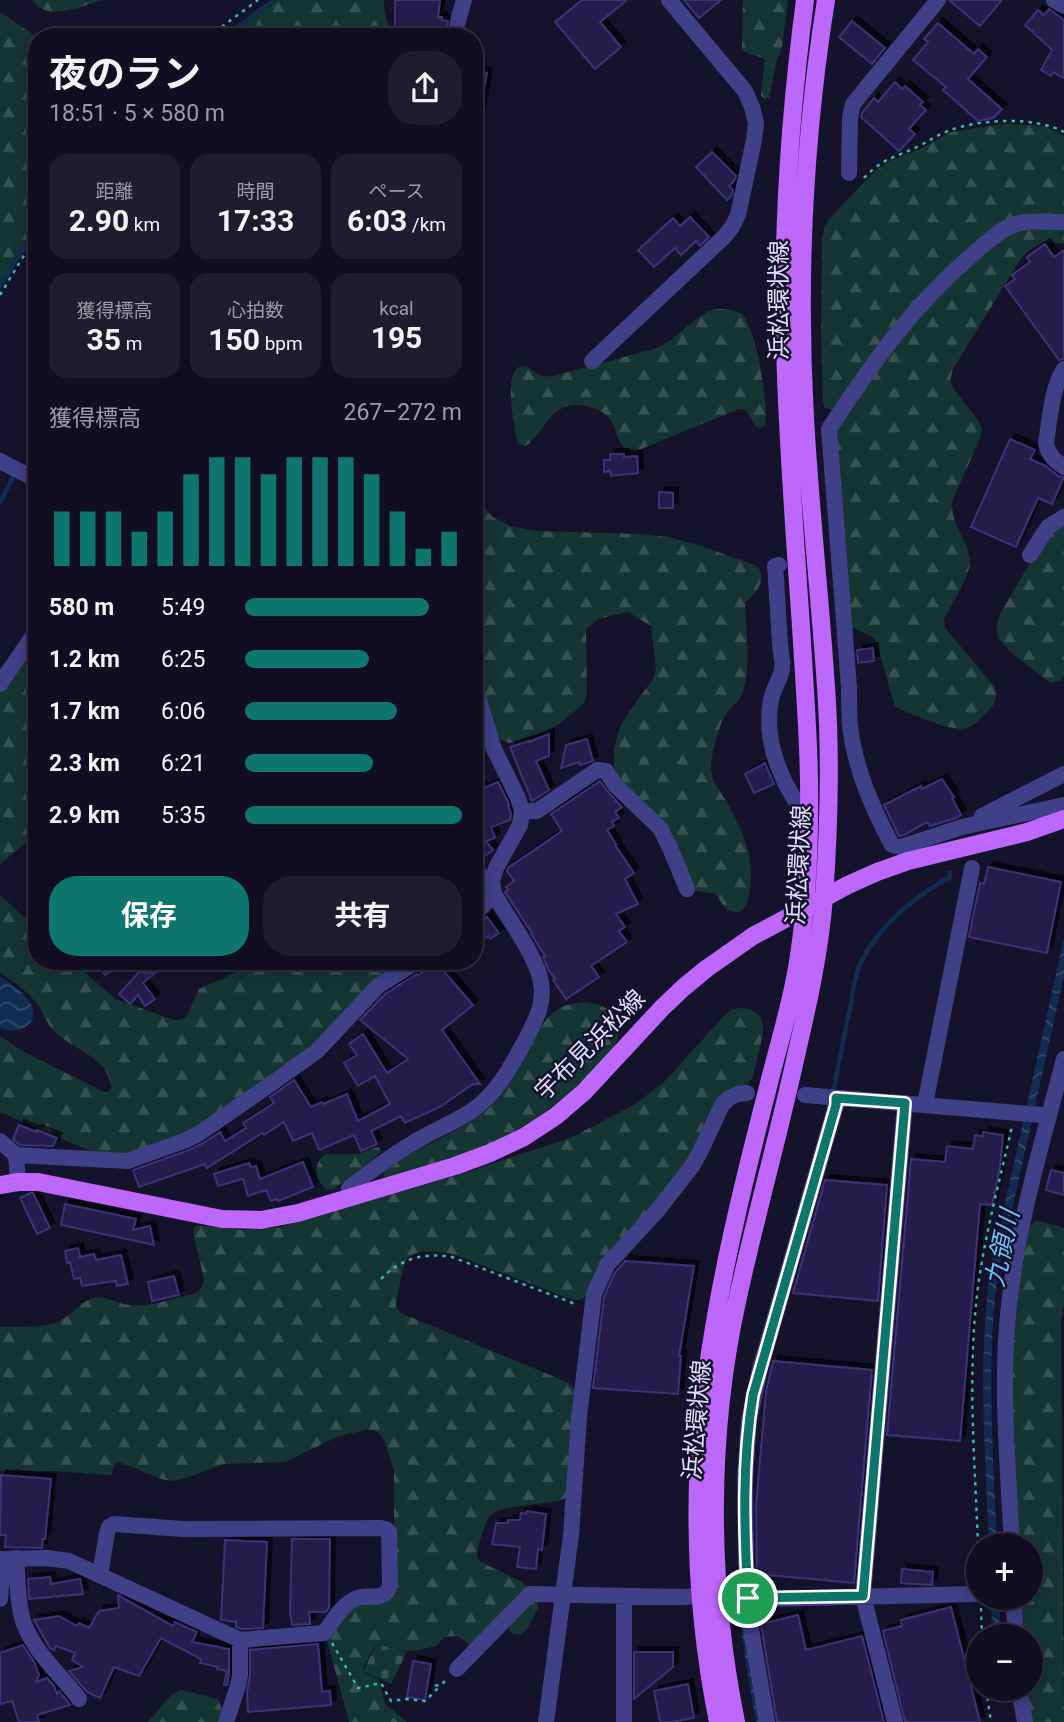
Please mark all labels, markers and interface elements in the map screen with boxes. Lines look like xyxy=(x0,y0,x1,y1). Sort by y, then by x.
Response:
button: share xyxy=(388,51,462,125)
text: 夜のラン xyxy=(49,52,201,96)
text: 18:51 · 5 × 580 m xyxy=(49,100,225,127)
text: 距離 xyxy=(95,180,134,203)
text: 時間 xyxy=(236,180,275,203)
text: ペース xyxy=(368,180,425,203)
text: 2.90 xyxy=(69,203,129,238)
text: 17:33 xyxy=(217,203,294,238)
text: 6:03 xyxy=(347,203,407,238)
text: km xyxy=(129,213,160,236)
text: /km xyxy=(407,213,446,236)
street label: 浜松環状線 xyxy=(765,240,793,360)
text: kcal xyxy=(379,297,414,320)
text: 獲得標高 xyxy=(76,299,153,322)
text: 心拍数 xyxy=(227,299,284,322)
text: 195 xyxy=(371,320,422,355)
text: 35 xyxy=(87,322,121,357)
text: 150 xyxy=(208,322,260,357)
text: m xyxy=(121,332,142,355)
text: bpm xyxy=(260,332,303,355)
text: 267–272 m xyxy=(343,399,462,426)
text: 獲得標高 xyxy=(49,405,141,432)
text: 580 m xyxy=(49,594,114,621)
text: 5:49 xyxy=(161,594,205,621)
text: 1.2 km xyxy=(49,646,120,673)
text: 6:25 xyxy=(161,646,205,673)
text: 1.7 km xyxy=(49,698,120,725)
text: 6:06 xyxy=(161,698,205,725)
text: 2.3 km xyxy=(49,750,120,777)
text: 6:21 xyxy=(161,750,205,777)
text: 2.9 km xyxy=(49,802,120,829)
text: 5:35 xyxy=(161,802,205,829)
street label: 浜松環状線 xyxy=(782,804,816,926)
button: 保存 xyxy=(49,876,249,956)
button: 共有 xyxy=(263,876,462,956)
street label: 宇布見浜松線 xyxy=(529,984,651,1106)
water label: 九領川 xyxy=(979,1204,1025,1289)
street label: 浜松環状線 xyxy=(678,1359,716,1481)
map controls xyxy=(966,1533,1043,1701)
button: + xyxy=(966,1533,1043,1610)
pin xyxy=(718,1568,778,1628)
icon: arrive xyxy=(729,1579,767,1617)
button: − xyxy=(966,1624,1043,1701)

